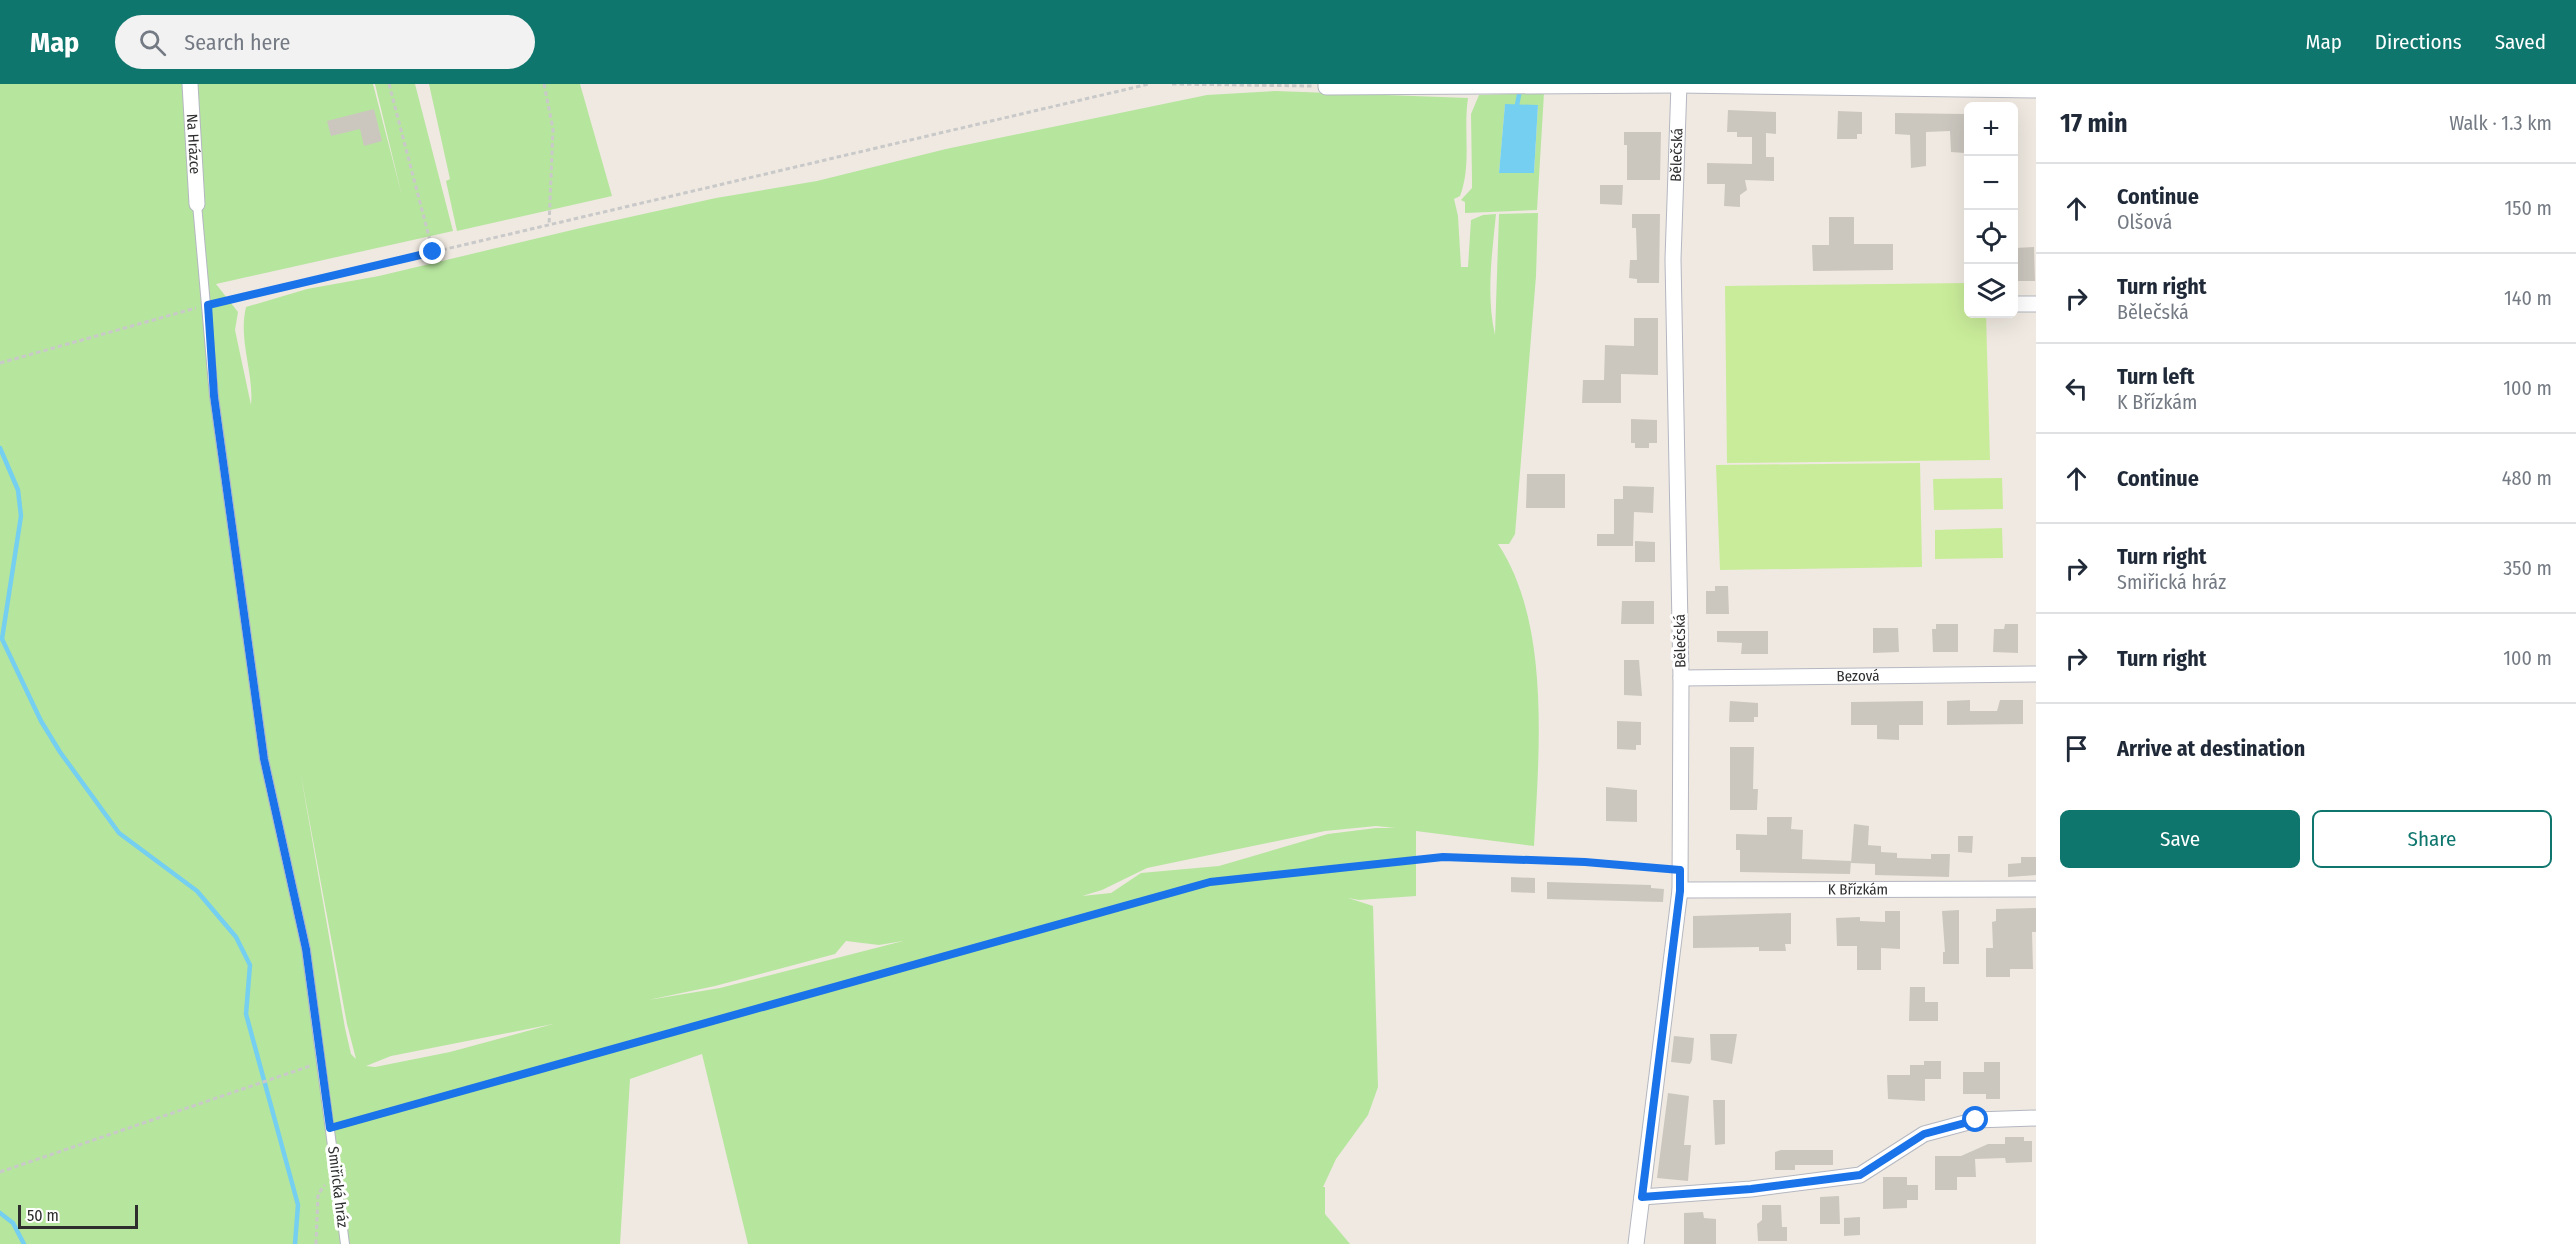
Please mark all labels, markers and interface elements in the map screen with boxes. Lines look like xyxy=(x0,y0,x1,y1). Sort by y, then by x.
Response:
search box xyxy=(115,15,535,69)
text: Map xyxy=(30,26,79,59)
icon: search xyxy=(136,26,169,59)
text: Search here xyxy=(184,29,290,56)
text: Map xyxy=(2305,29,2342,55)
text: Directions xyxy=(2375,29,2462,55)
text: Saved xyxy=(2495,29,2546,55)
map controls xyxy=(1964,102,2018,318)
button: + xyxy=(1964,102,2018,156)
text: 17 min xyxy=(2060,108,2128,139)
text: Walk · 1.3 km xyxy=(2449,111,2552,135)
street label: Na Hrázce xyxy=(183,113,204,175)
street label: Bělečská xyxy=(1667,128,1686,182)
button: − xyxy=(1964,156,2018,210)
text: Continue xyxy=(2117,183,2199,210)
icon: ahead xyxy=(2060,192,2093,225)
text: 150 m xyxy=(2505,196,2552,220)
button: locate xyxy=(1964,210,2018,264)
text: Olšová xyxy=(2117,210,2172,234)
route end xyxy=(419,238,445,264)
button: layers xyxy=(1964,264,2018,318)
text: Turn right xyxy=(2117,273,2206,300)
icon: right xyxy=(2060,282,2093,315)
text: 140 m xyxy=(2504,286,2552,310)
text: Bělečská xyxy=(2117,300,2189,324)
text: Turn left xyxy=(2117,363,2195,390)
icon: left xyxy=(2060,372,2093,405)
text: 100 m xyxy=(2503,376,2552,400)
text: K Břízkám xyxy=(2117,390,2197,414)
icon: ahead xyxy=(2060,462,2093,495)
text: Continue xyxy=(2117,465,2199,492)
text: 480 m xyxy=(2502,466,2552,490)
text: Turn right xyxy=(2117,543,2206,570)
icon: right xyxy=(2060,552,2093,585)
text: 350 m xyxy=(2503,556,2552,580)
text: Smiřická hráz xyxy=(2117,570,2226,594)
street label: Bělečská xyxy=(1671,614,1689,668)
icon: right xyxy=(2060,642,2093,675)
text: Turn right xyxy=(2117,645,2206,672)
text: 100 m xyxy=(2503,646,2552,670)
street label: Bezová xyxy=(1836,667,1880,685)
icon: arrive xyxy=(2060,732,2093,765)
text: Arrive at destination xyxy=(2117,735,2305,762)
button: Save xyxy=(2060,810,2300,868)
button: Share xyxy=(2312,810,2552,868)
street label: K Břízkám xyxy=(1828,880,1888,899)
route start xyxy=(1962,1106,1988,1132)
street label: Smiřická hráz xyxy=(324,1145,352,1229)
scale bar xyxy=(18,1202,138,1230)
text: 50 m xyxy=(27,1206,59,1225)

